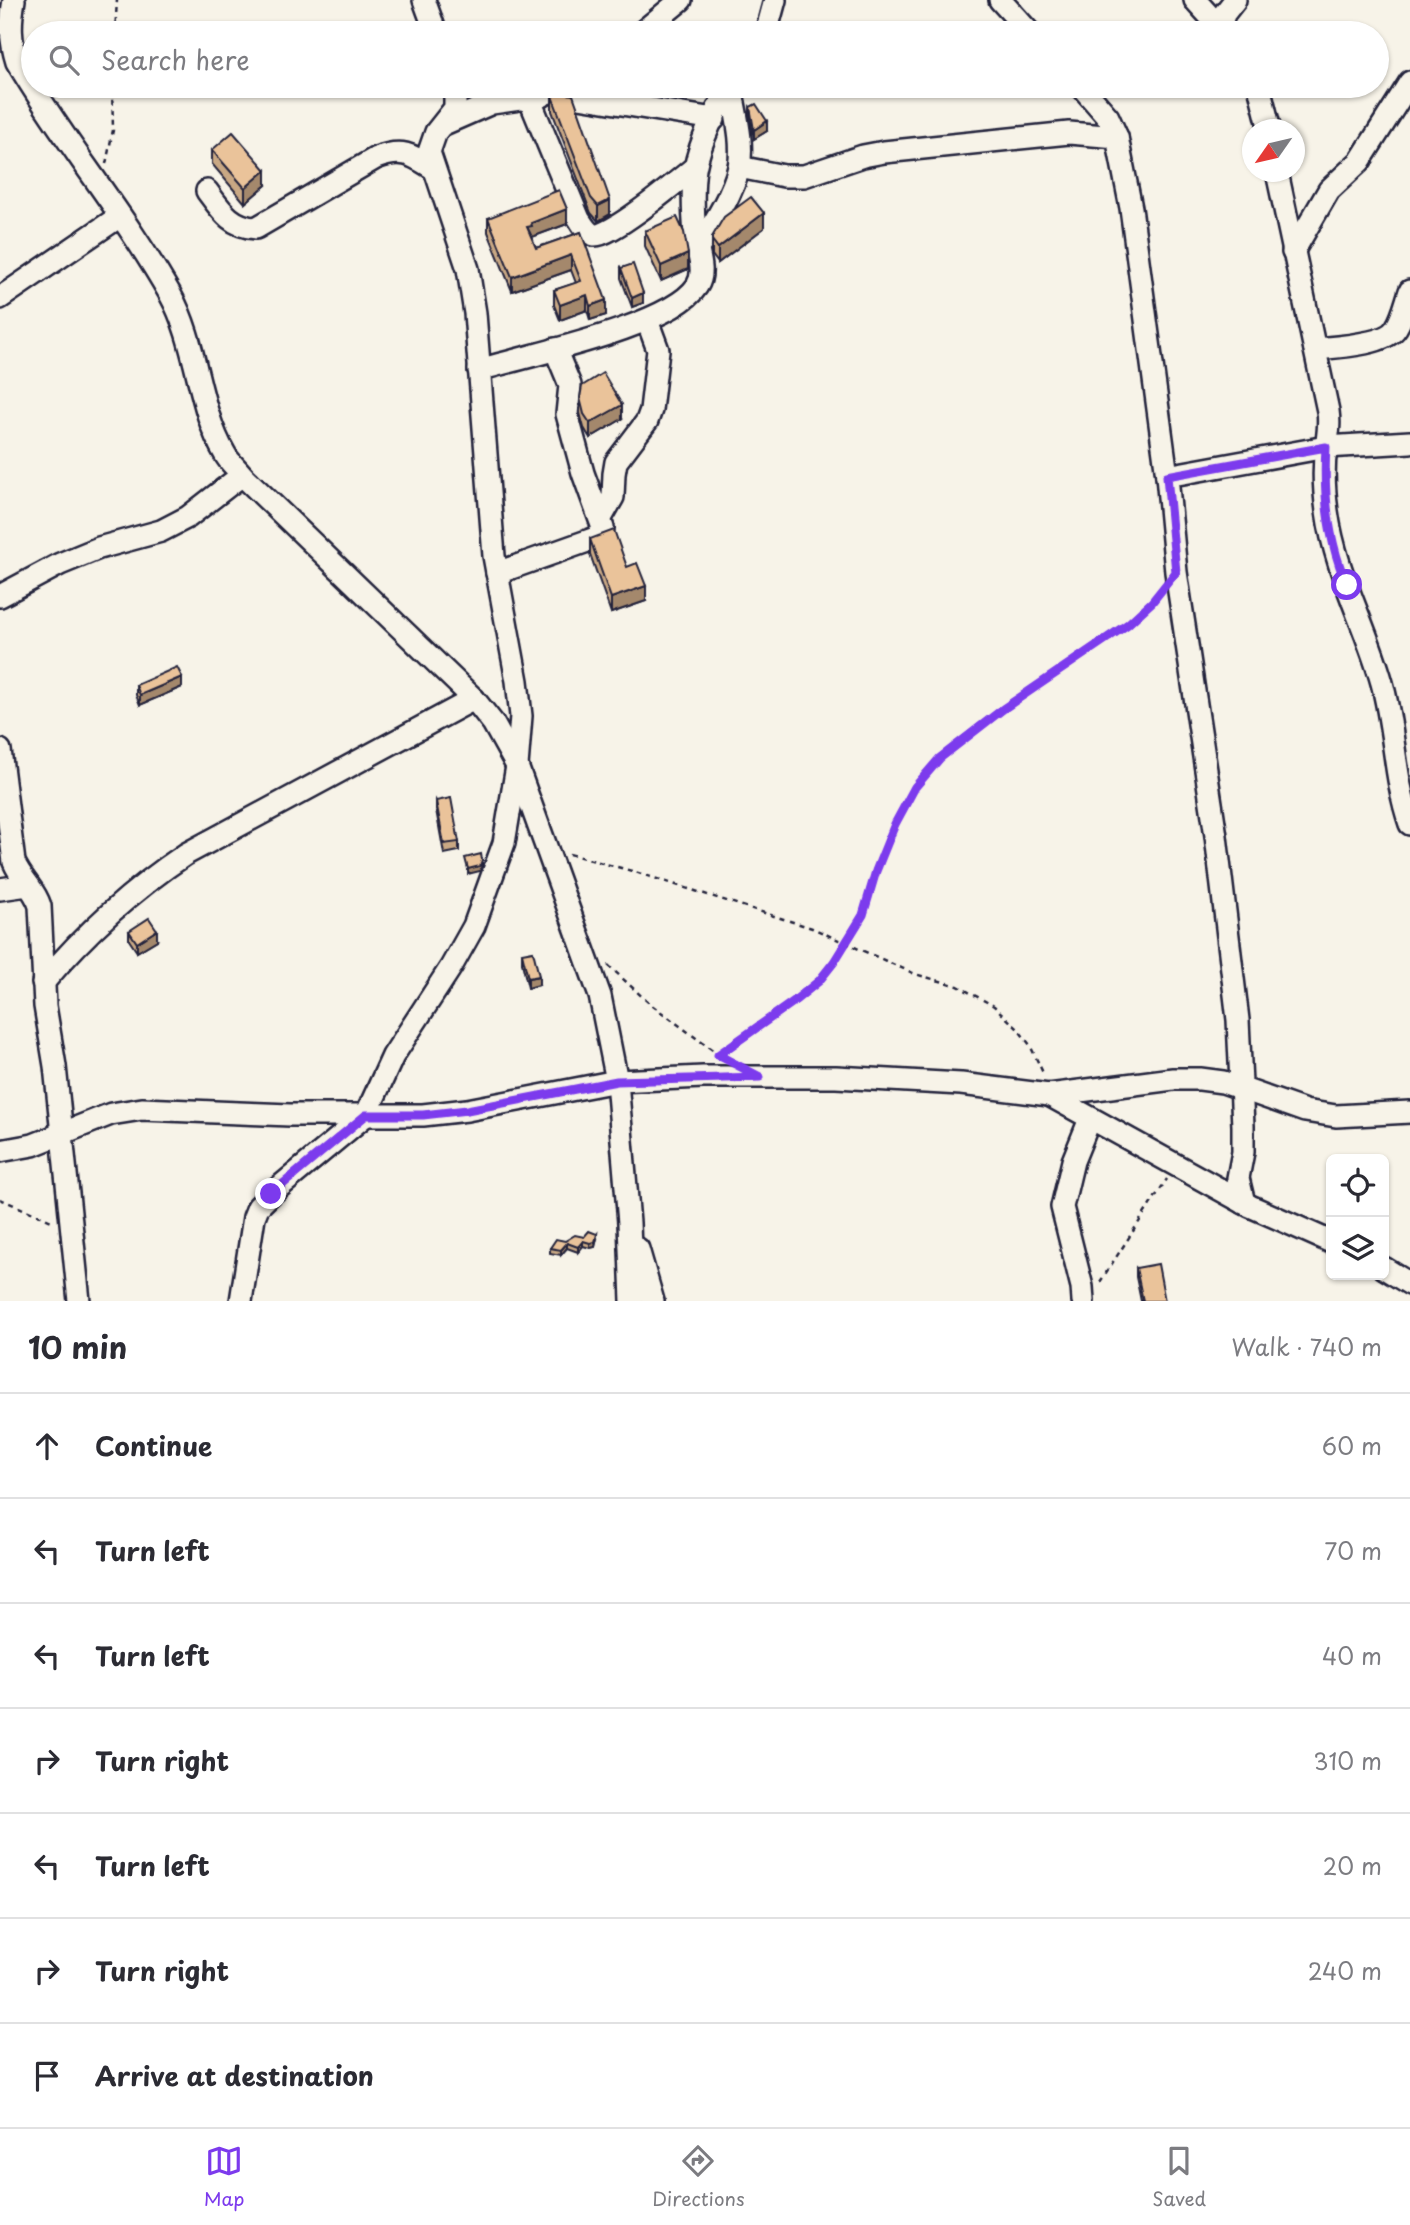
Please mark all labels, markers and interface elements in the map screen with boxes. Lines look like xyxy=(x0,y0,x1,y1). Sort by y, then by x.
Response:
search box xyxy=(21,21,1389,98)
text: Search here xyxy=(101,40,250,79)
icon: search xyxy=(45,41,83,79)
north arrow xyxy=(1242,119,1305,182)
route start xyxy=(1331,569,1362,600)
map controls xyxy=(1326,1154,1389,1280)
button: locate xyxy=(1326,1154,1389,1217)
route end xyxy=(255,1178,286,1209)
button: layers xyxy=(1326,1217,1389,1280)
text: 10 min xyxy=(28,1324,127,1369)
text: Walk · 740 m xyxy=(1232,1329,1382,1364)
text: Continue xyxy=(95,1426,212,1465)
icon: ahead xyxy=(28,1427,66,1465)
text: 60 m xyxy=(1322,1428,1382,1463)
text: Turn left xyxy=(95,1531,210,1570)
icon: left xyxy=(28,1532,66,1570)
text: 70 m xyxy=(1324,1533,1382,1568)
text: Turn left xyxy=(95,1636,210,1675)
icon: left xyxy=(28,1637,66,1675)
text: 40 m xyxy=(1322,1638,1382,1673)
text: Turn right xyxy=(95,1741,229,1780)
icon: right xyxy=(28,1742,66,1780)
text: 310 m xyxy=(1313,1743,1382,1778)
text: Turn left xyxy=(95,1846,210,1885)
icon: left xyxy=(28,1847,66,1885)
text: 20 m xyxy=(1323,1848,1382,1883)
text: Turn right xyxy=(95,1951,229,1990)
icon: right xyxy=(28,1952,66,1990)
text: 240 m xyxy=(1308,1953,1382,1988)
text: Arrive at destination xyxy=(95,2056,374,2095)
icon: arrive xyxy=(28,2057,66,2095)
tab: Map xyxy=(204,2142,244,2212)
tab: Directions xyxy=(652,2142,745,2212)
tab: Saved xyxy=(1152,2142,1206,2212)

